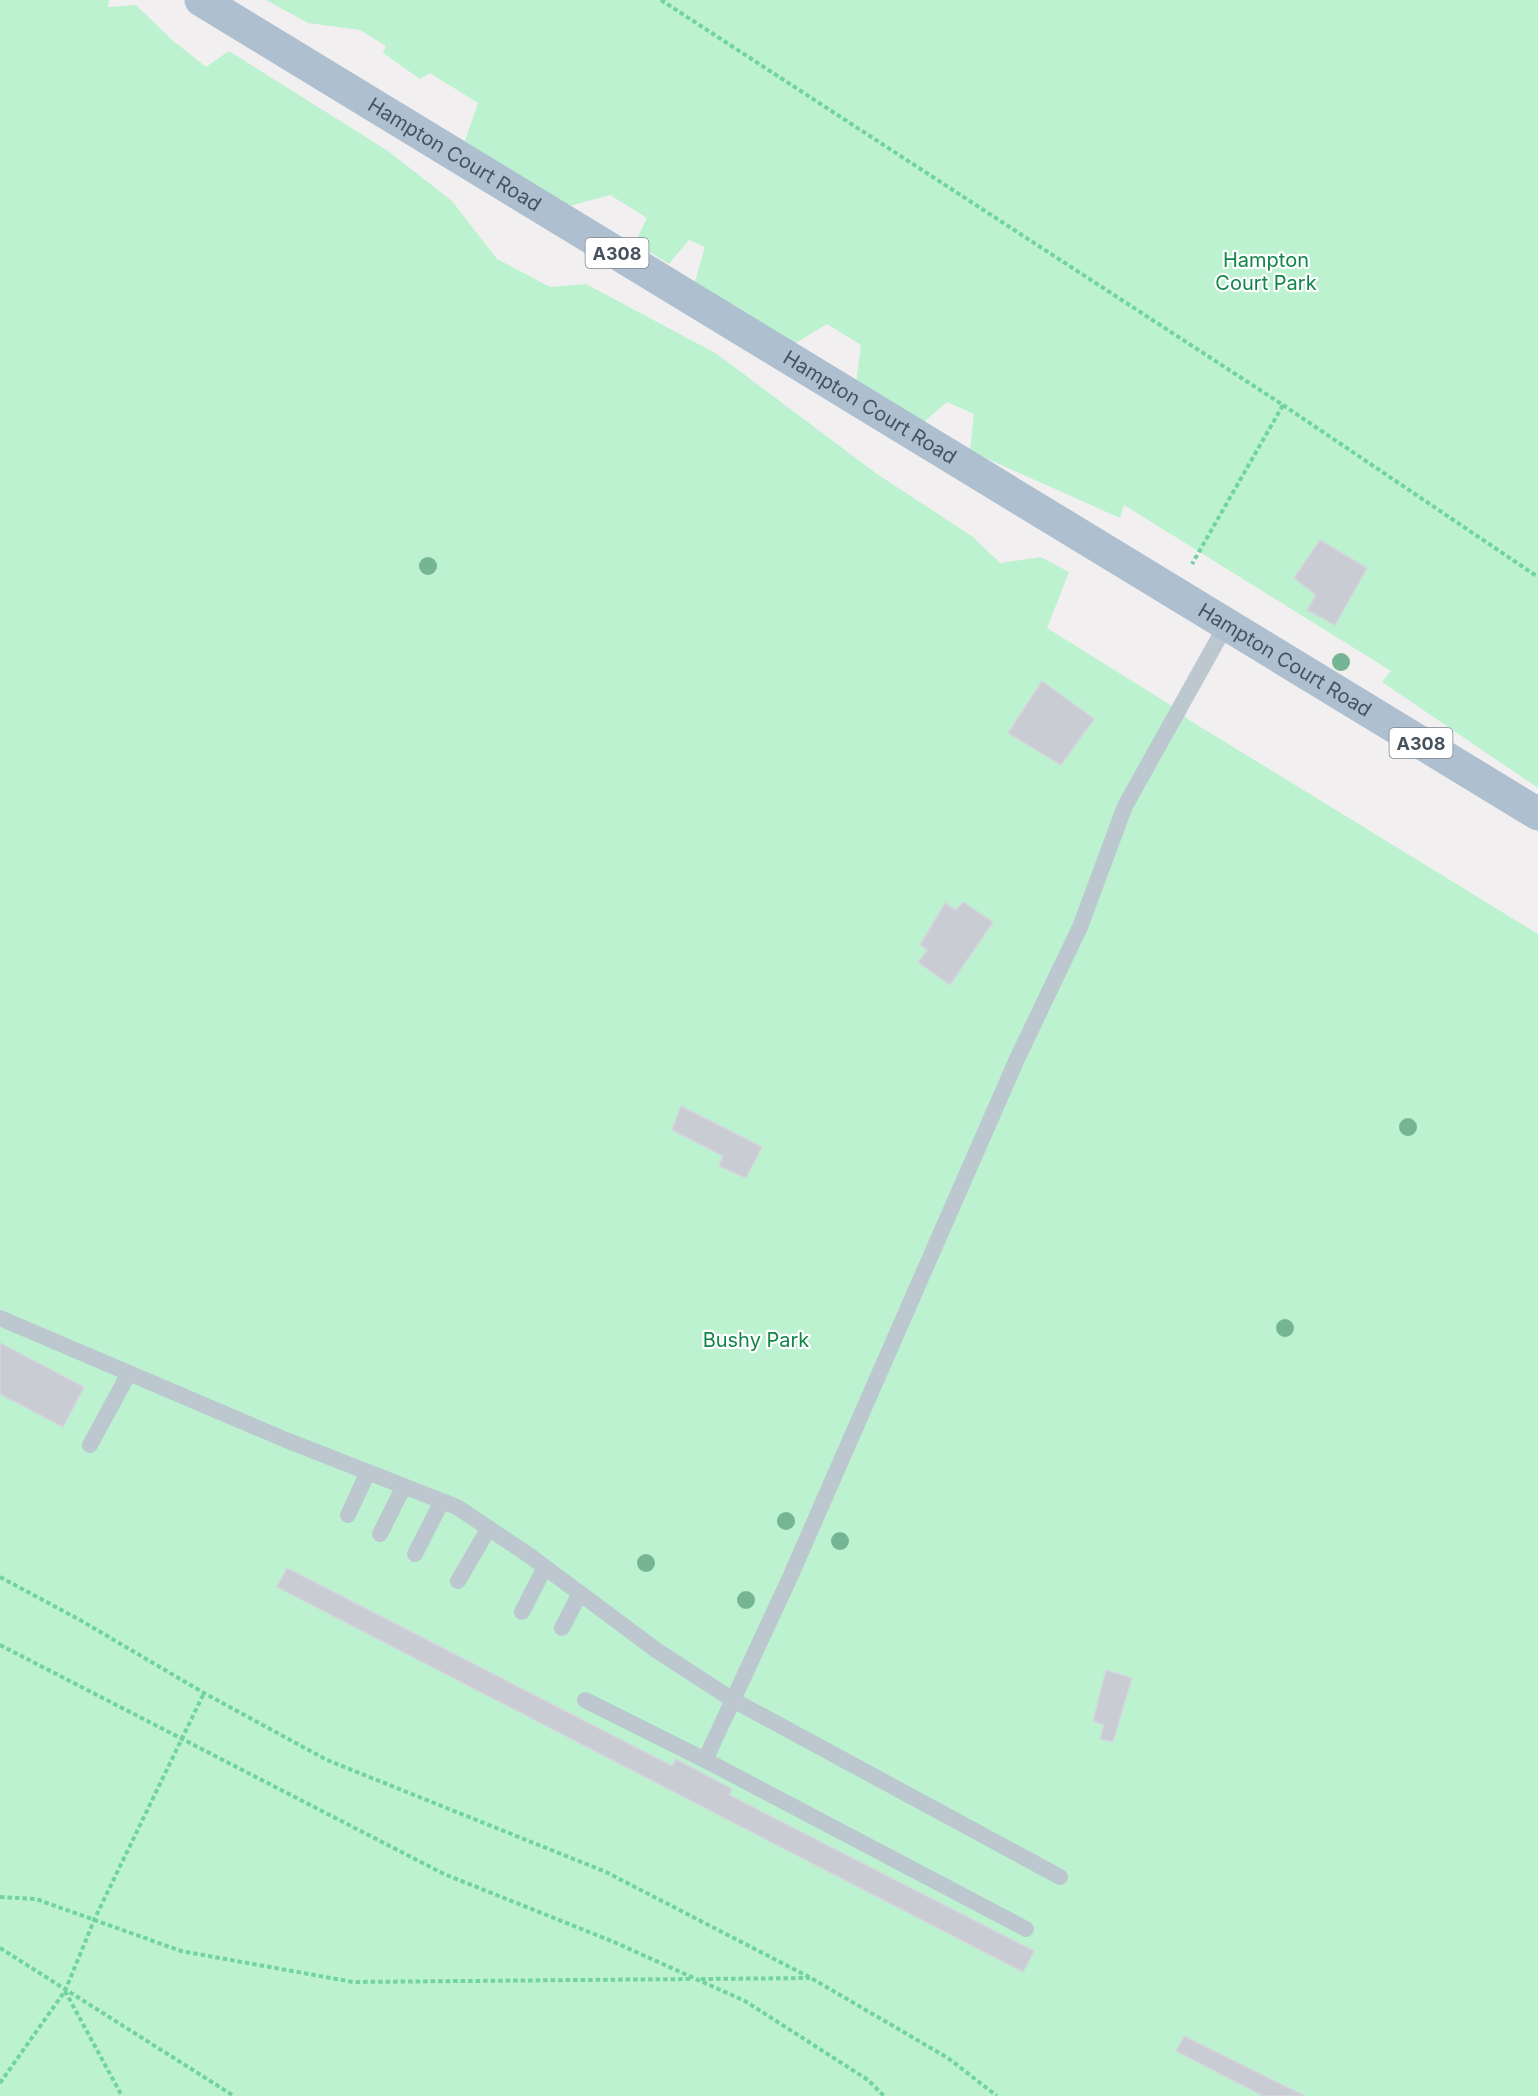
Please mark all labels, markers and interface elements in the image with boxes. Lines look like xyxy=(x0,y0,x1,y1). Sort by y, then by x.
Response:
street label: Hampton Court Road xyxy=(364,93,546,216)
road number: A308 xyxy=(586,238,648,268)
park label: Hampton Court Park xyxy=(1215,248,1317,295)
street label: Hampton Court Road xyxy=(779,345,961,469)
street label: Hampton Court Road xyxy=(1194,598,1376,722)
road number: A308 xyxy=(1390,728,1452,758)
park label: Bushy Park xyxy=(703,1328,809,1352)

